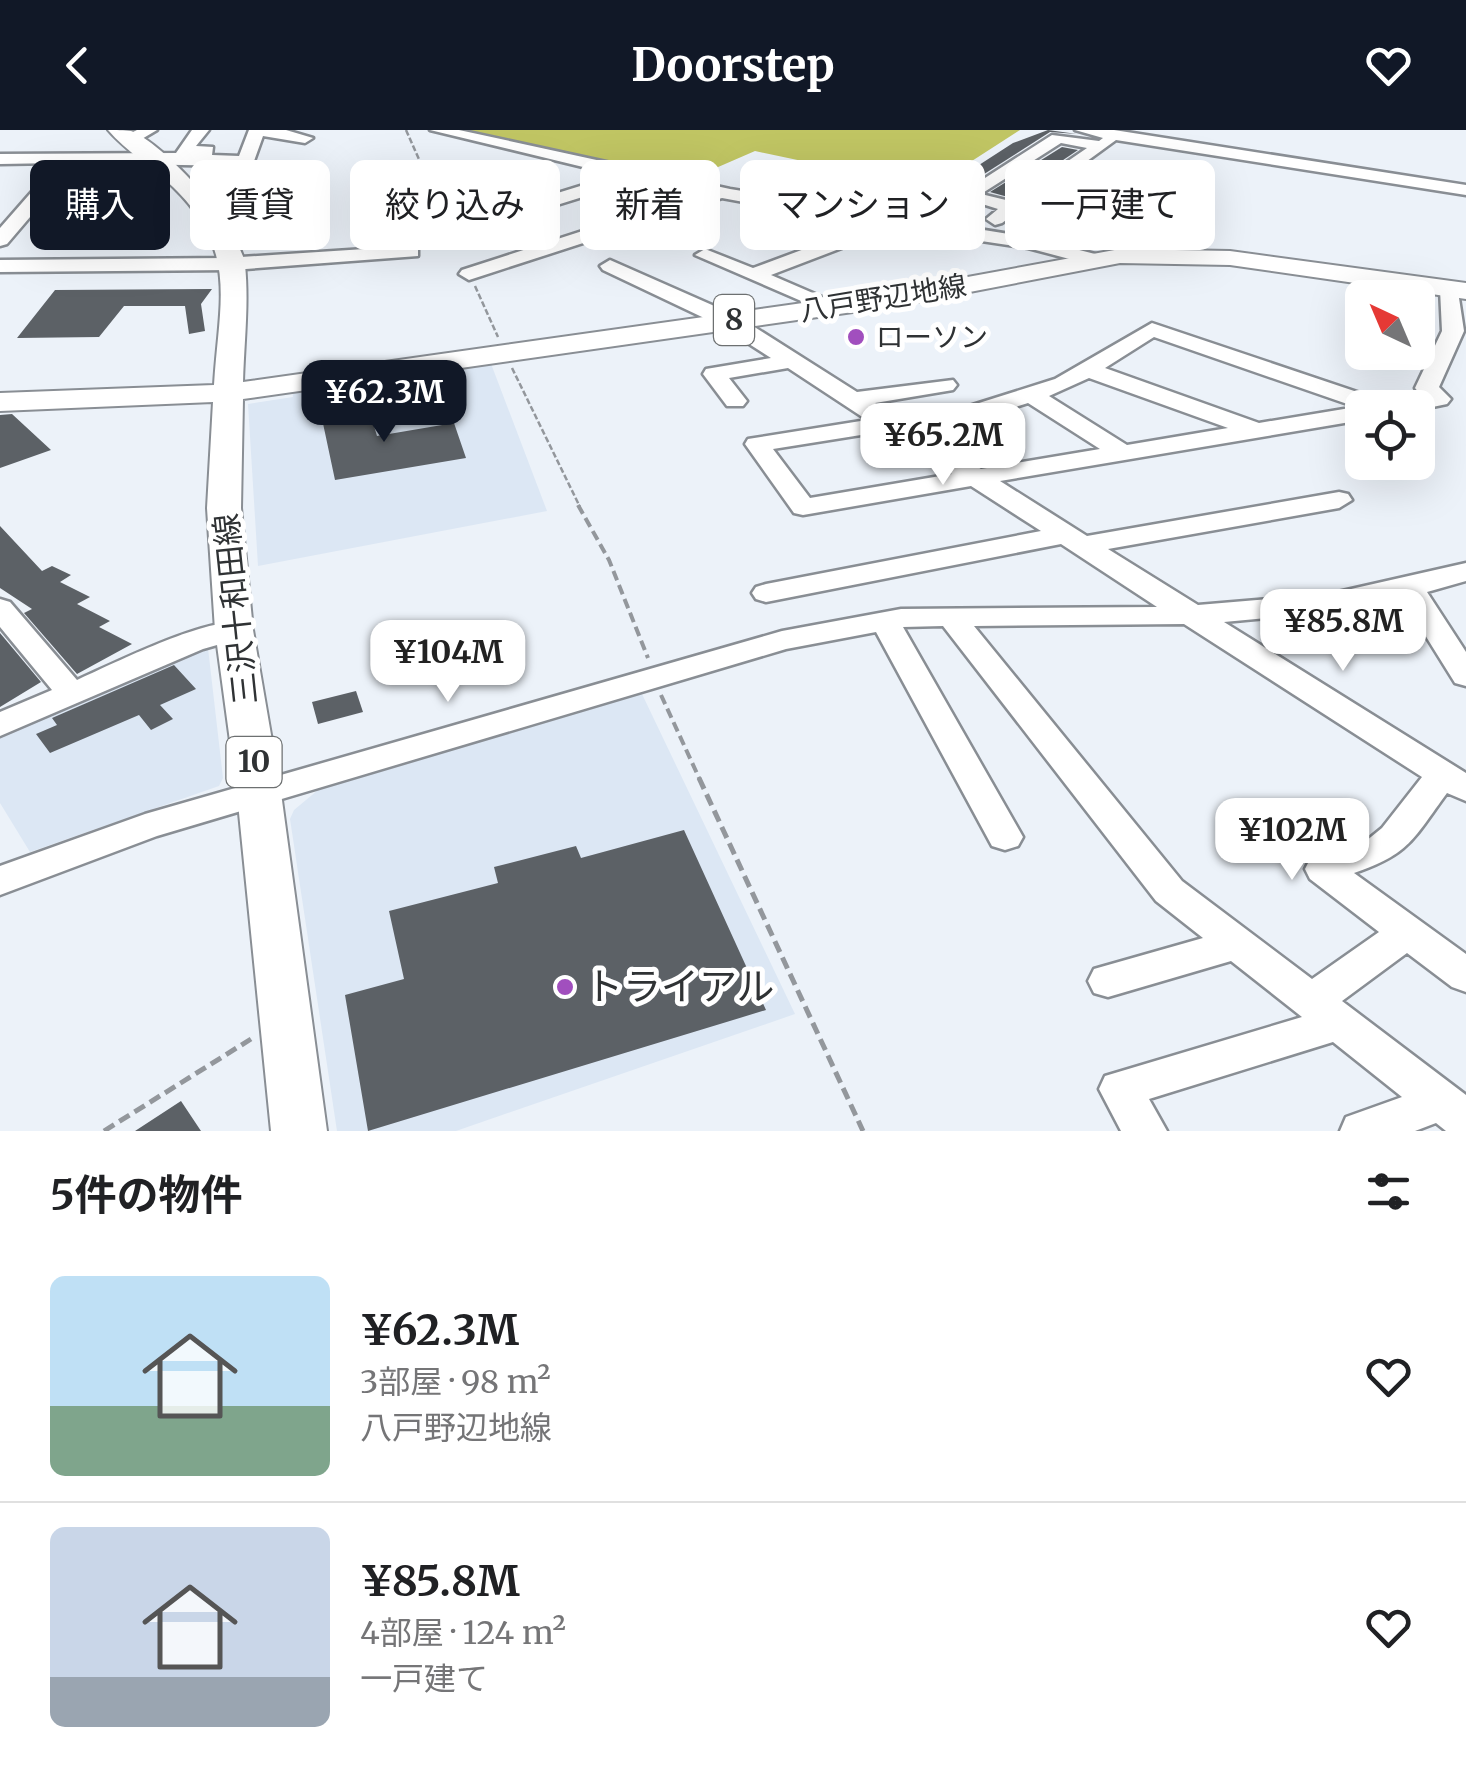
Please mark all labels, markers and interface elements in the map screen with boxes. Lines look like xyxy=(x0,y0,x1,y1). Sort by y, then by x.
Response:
text: Doorstep xyxy=(631,37,835,93)
icon: back xyxy=(50,38,105,93)
icon: heart xyxy=(1361,38,1416,93)
chip: 購入 xyxy=(30,160,170,250)
chip: 賃貸 xyxy=(190,160,330,250)
chip: 絞り込み xyxy=(350,160,560,250)
chip: 新着 xyxy=(580,160,720,250)
chip: マンション xyxy=(740,160,985,250)
chip: 一戸建て xyxy=(1005,160,1215,250)
street label: 八戸野辺地線 xyxy=(797,267,969,329)
north arrow xyxy=(1345,280,1435,370)
map controls xyxy=(1345,280,1435,480)
road number: 8 xyxy=(714,295,754,345)
place label: ローソン xyxy=(876,319,988,355)
marker: ローソン xyxy=(845,326,867,348)
pin: ¥62.3M xyxy=(303,360,465,445)
text: ¥62.3M xyxy=(323,372,445,412)
button: locate xyxy=(1345,390,1435,480)
pin: ¥65.2M xyxy=(862,403,1024,488)
text: ¥65.2M xyxy=(882,415,1004,455)
street label: 三沢十和田線 xyxy=(206,511,266,707)
pin: ¥85.8M xyxy=(1262,589,1424,674)
text: ¥85.8M xyxy=(1282,601,1404,641)
pin: ¥104M xyxy=(378,620,518,705)
text: ¥104M xyxy=(392,632,504,672)
road number: 10 xyxy=(226,737,282,787)
pin: ¥102M xyxy=(1222,798,1362,883)
text: ¥102M xyxy=(1237,810,1347,850)
place label: トライアル xyxy=(585,963,775,1010)
marker: トライアル xyxy=(554,976,576,998)
icon: filters xyxy=(1361,1164,1416,1219)
text: 5件の物件 xyxy=(50,1169,243,1221)
text: ¥62.3M xyxy=(360,1304,519,1356)
icon: home xyxy=(130,1316,250,1436)
icon: heart xyxy=(1361,1349,1416,1404)
text: 3部屋 · 98 m² xyxy=(360,1362,551,1402)
text: 八戸野辺地線 xyxy=(360,1408,552,1448)
text: ¥85.8M xyxy=(360,1555,520,1607)
icon: home xyxy=(130,1567,250,1687)
icon: heart xyxy=(1361,1600,1416,1655)
text: 4部屋 · 124 m² xyxy=(360,1613,566,1653)
text: 一戸建て xyxy=(360,1659,488,1699)

